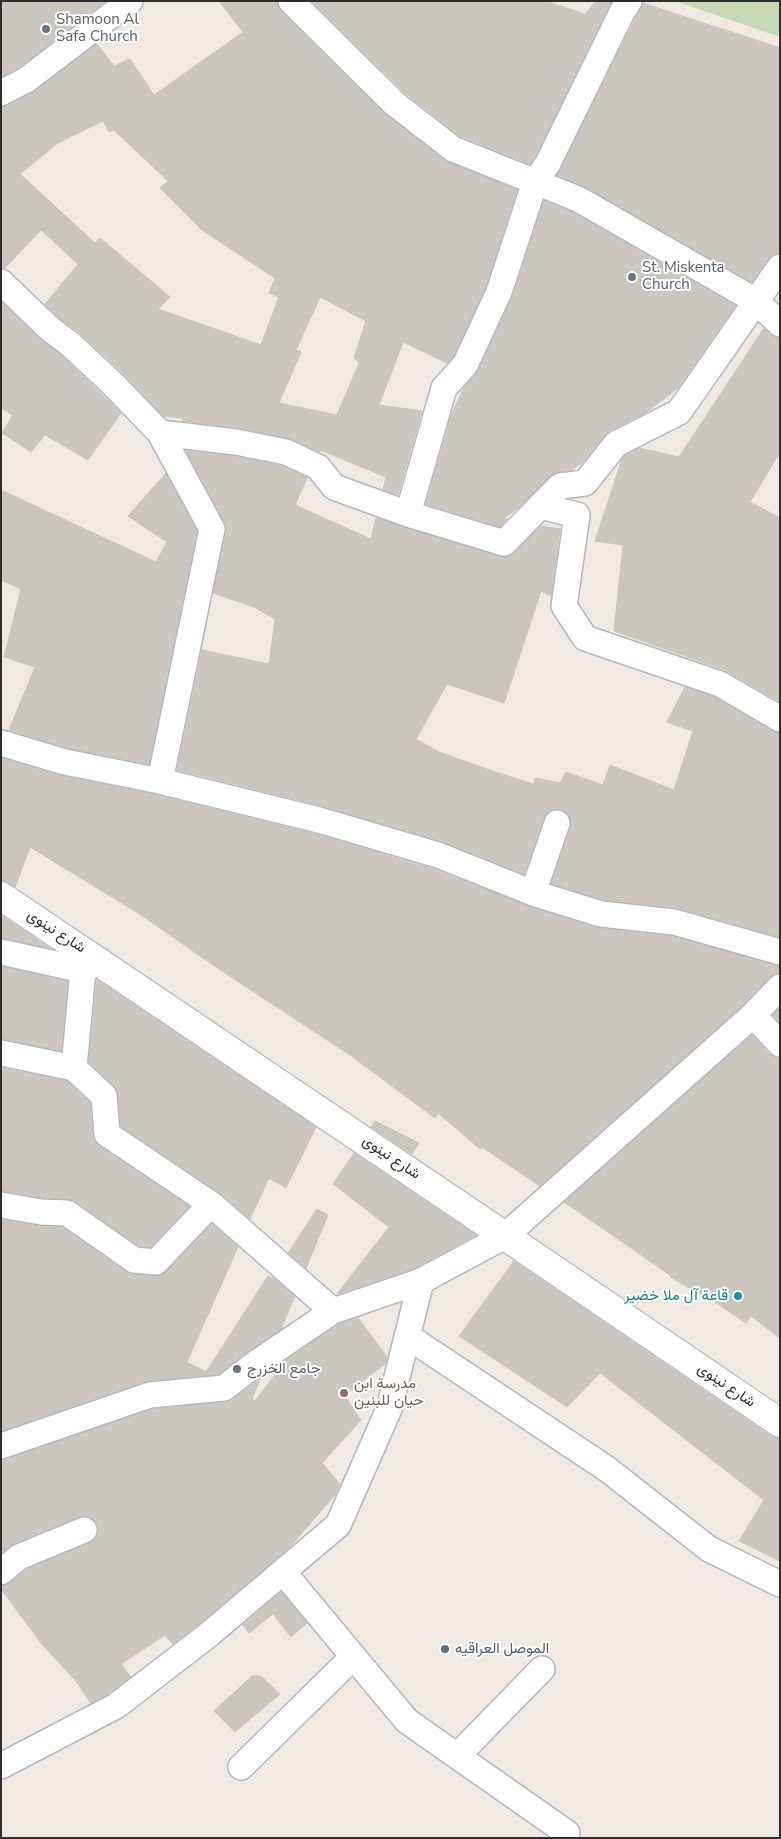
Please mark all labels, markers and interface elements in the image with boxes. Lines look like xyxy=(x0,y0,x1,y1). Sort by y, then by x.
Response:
place label: Shamoon Al Safa Church xyxy=(56,11,139,46)
marker: Shamoon Al Safa Church xyxy=(40,23,52,35)
place label: St. Miskenta Church xyxy=(642,259,724,294)
marker: St. Miskenta Church xyxy=(626,271,638,283)
street label: شارع نينوى xyxy=(23,906,89,958)
street label: شارع نينوى xyxy=(359,1132,423,1184)
place label: قاعة آل ملا خضير xyxy=(624,1287,728,1305)
marker: قاعة آل ملا خضير xyxy=(732,1290,744,1302)
place label: جامع الخزرج xyxy=(247,1360,321,1378)
street label: شارع نينوى xyxy=(694,1360,758,1412)
marker: جامع الخزرج xyxy=(231,1363,243,1375)
place label: مدرسة ابن حيان للبنين xyxy=(354,1375,424,1410)
marker: مدرسة ابن حيان للبنين xyxy=(338,1387,350,1399)
place label: الموصل العراقيه xyxy=(455,1640,549,1658)
marker: الموصل العراقيه xyxy=(439,1643,451,1655)

